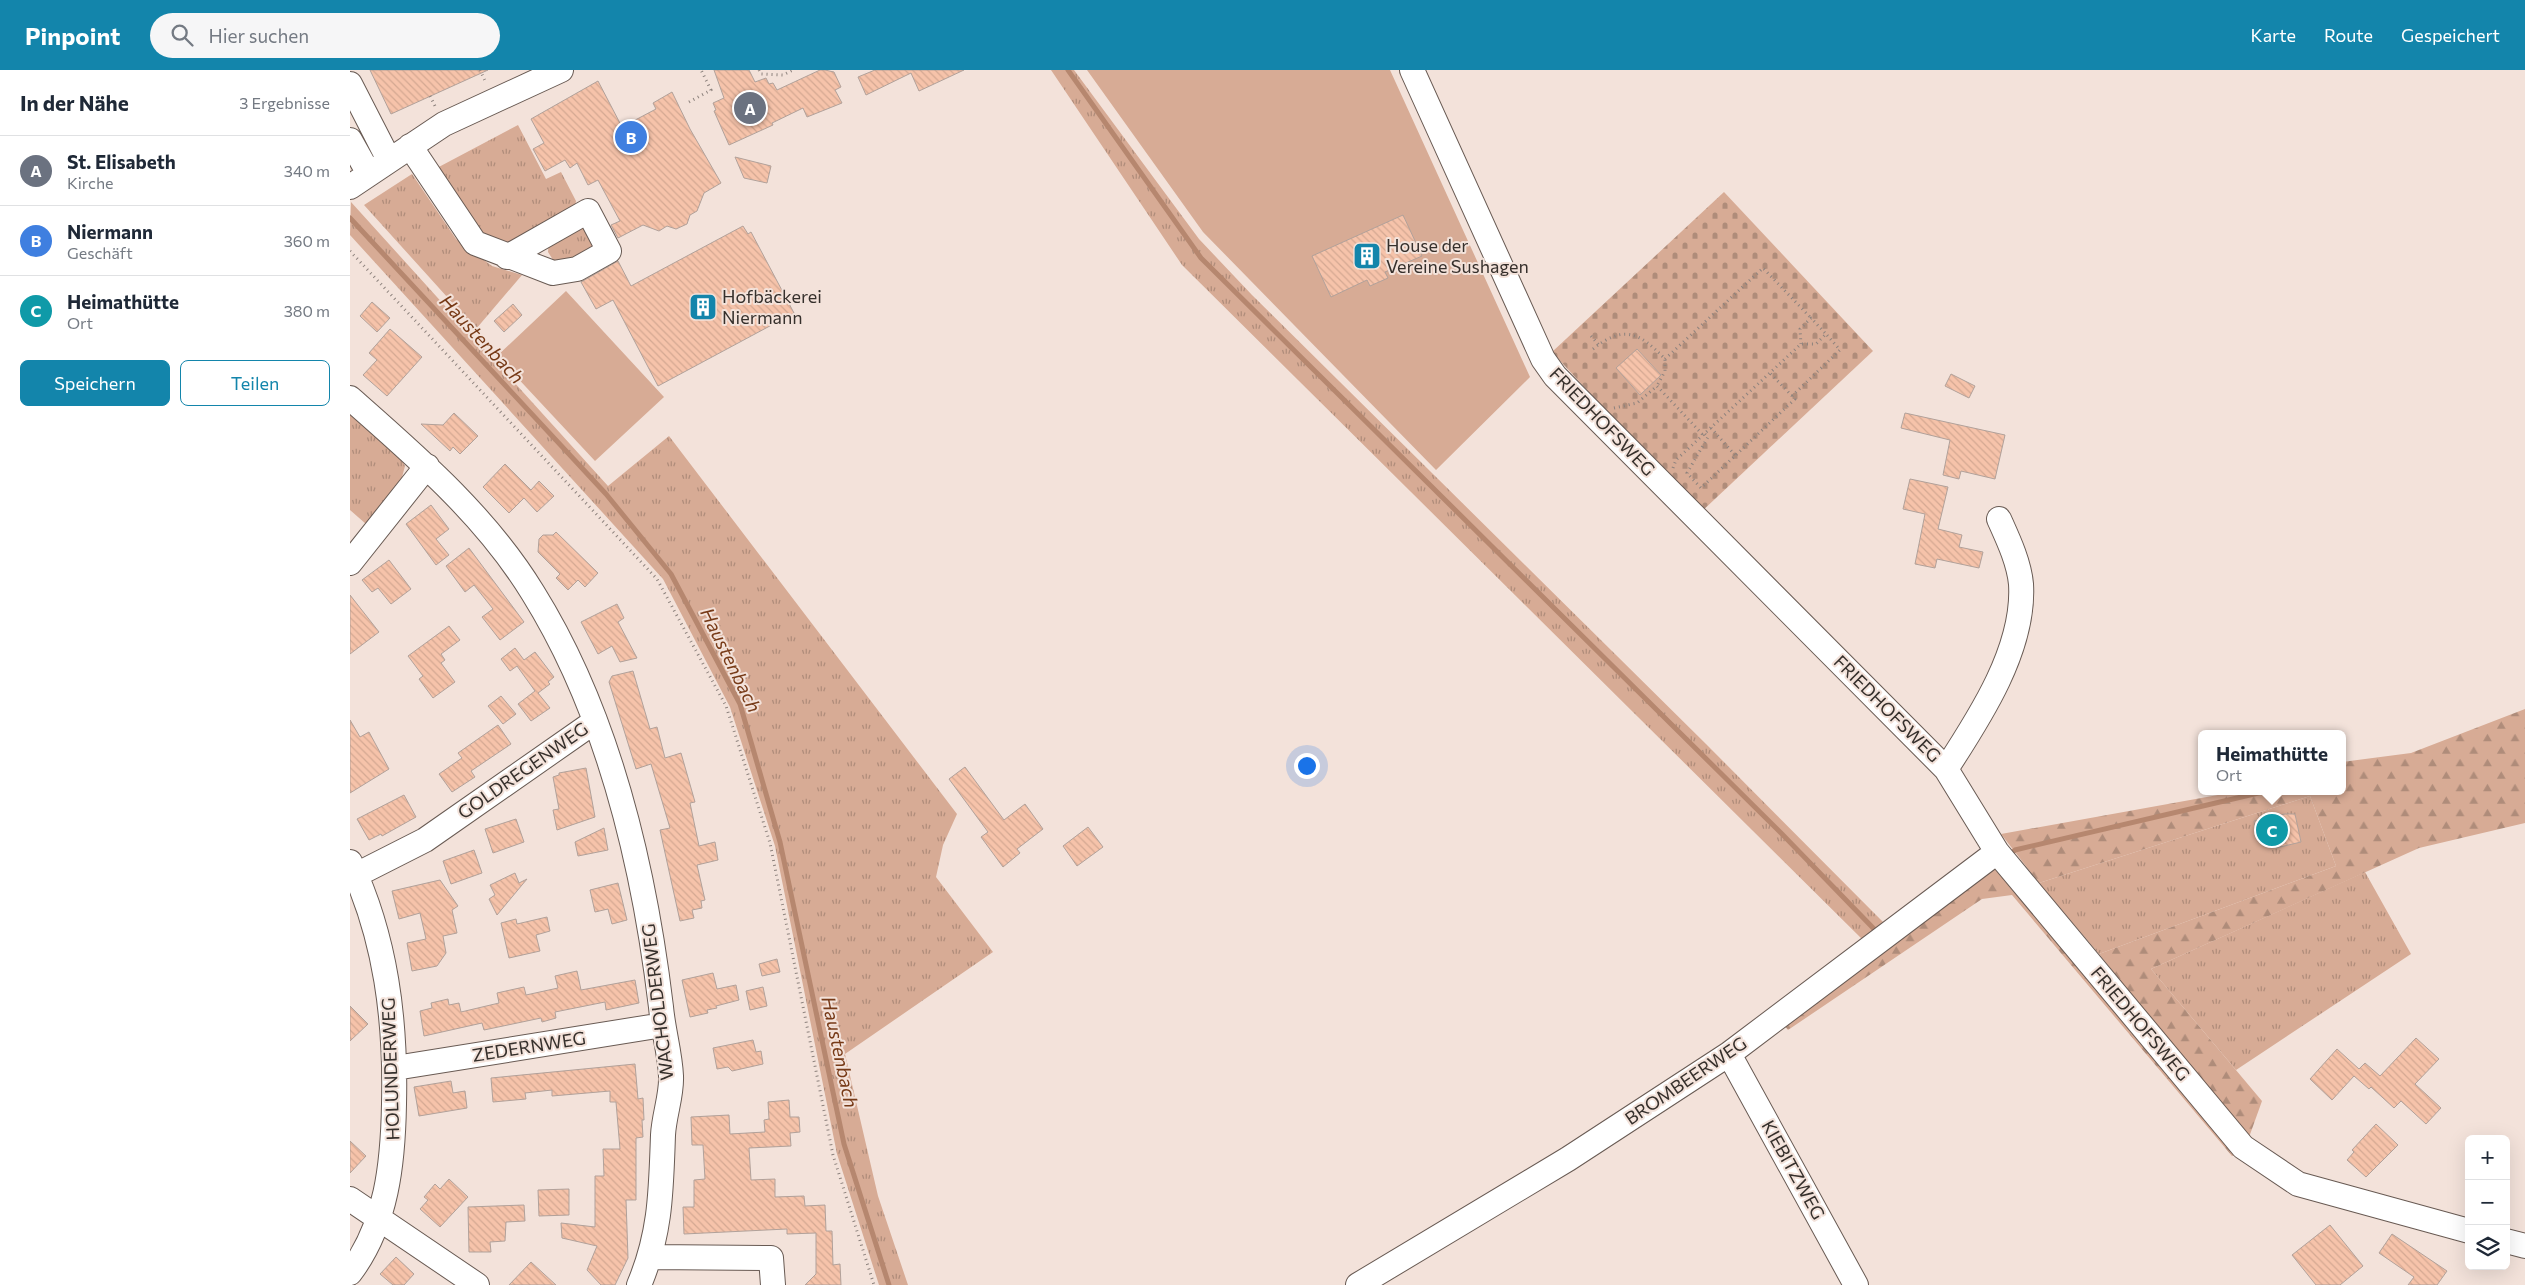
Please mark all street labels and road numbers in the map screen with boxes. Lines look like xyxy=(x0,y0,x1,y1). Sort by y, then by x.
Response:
street label: FRIEDHOFSWEG xyxy=(1545,362,1660,480)
street label: FRIEDHOFSWEG xyxy=(1830,650,1946,766)
street label: GOLDREGENWEG xyxy=(453,717,592,823)
street label: WACHOLDERWEG xyxy=(636,923,678,1082)
street label: FRIEDHOFSWEG xyxy=(2087,962,2195,1085)
street label: HOLUNDERWEG xyxy=(377,997,403,1141)
street label: ZEDERNWEG xyxy=(471,1026,587,1066)
street label: BROMBEERWEG xyxy=(1620,1031,1750,1129)
street label: KIEBITZWEG xyxy=(1758,1116,1830,1223)

